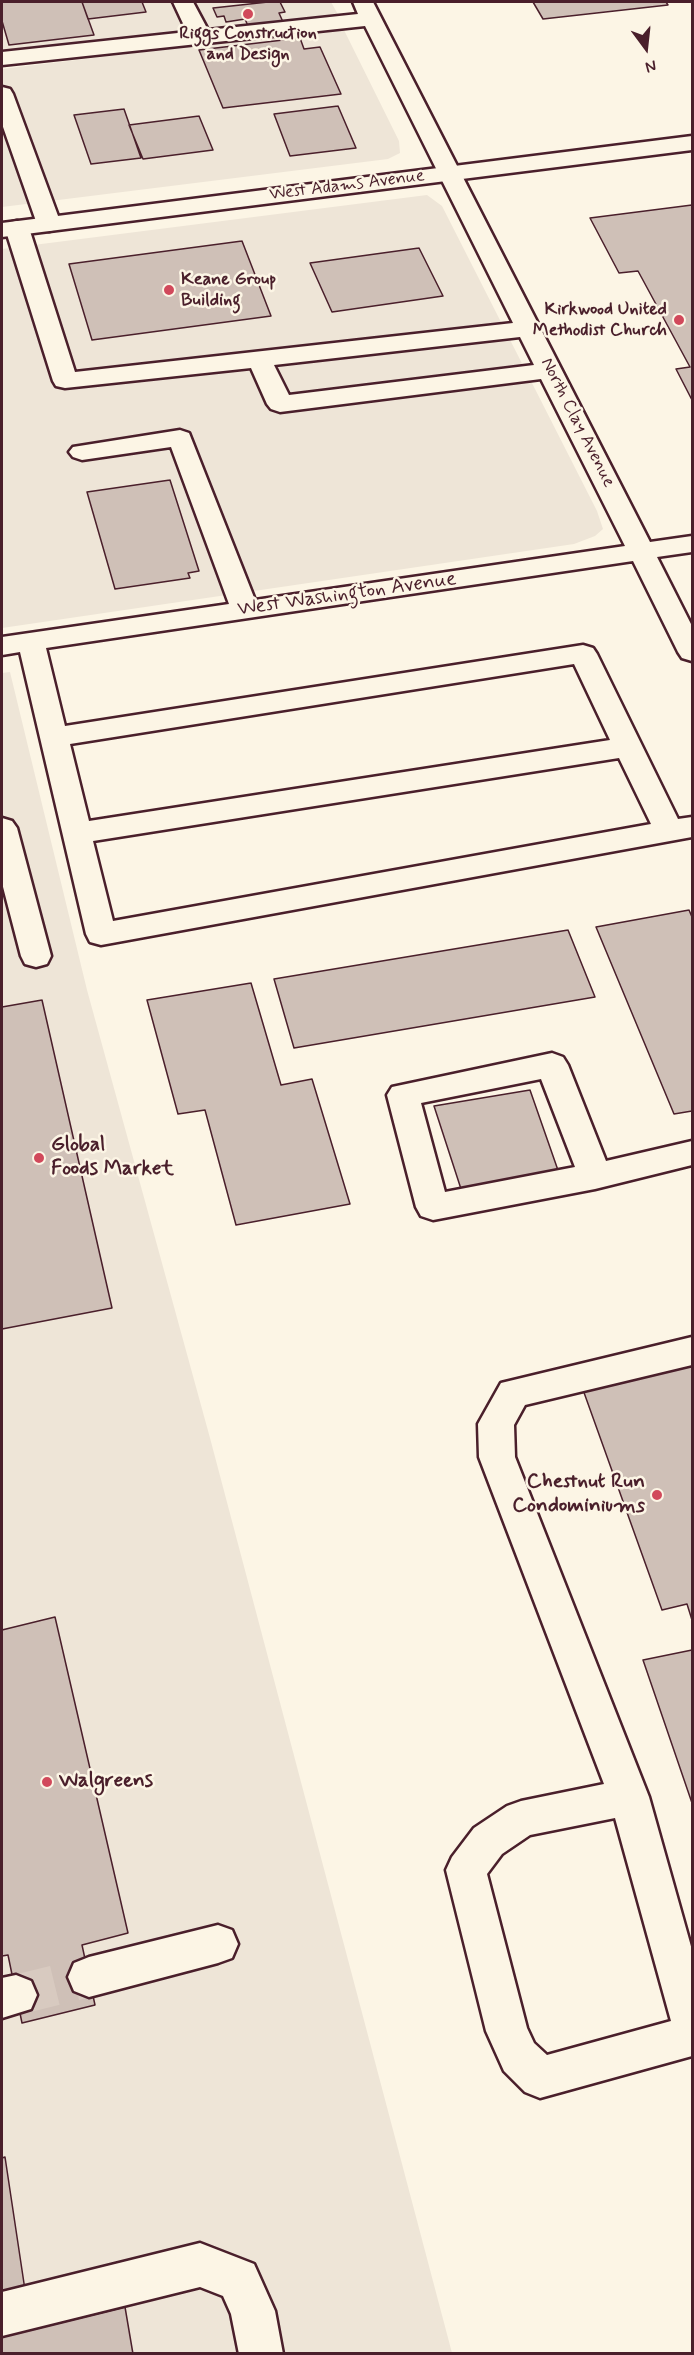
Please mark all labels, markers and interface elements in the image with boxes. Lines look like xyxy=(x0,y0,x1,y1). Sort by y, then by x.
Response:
marker: Riggs Construction and Design xyxy=(241,7,255,21)
north arrow xyxy=(616,18,676,78)
place label: Riggs Construction and Design xyxy=(179,23,317,66)
text: N xyxy=(643,54,659,77)
street label: West Adams Avenue xyxy=(268,166,426,206)
place label: Keane Group Building xyxy=(181,269,276,312)
marker: Keane Group Building xyxy=(162,283,176,297)
place label: Kirkwood United Methodist Church xyxy=(533,299,667,342)
marker: Kirkwood United Methodist Church xyxy=(672,313,686,327)
street label: North Clay Avenue xyxy=(535,355,619,491)
street label: West Washington Avenue xyxy=(236,567,458,623)
place label: Global Foods Market xyxy=(51,1133,174,1183)
marker: Global Foods Market xyxy=(32,1151,46,1165)
place label: Chestnut Run Condominiums xyxy=(512,1470,645,1520)
marker: Chestnut Run Condominiums xyxy=(650,1488,664,1502)
place label: Walgreens xyxy=(59,1769,153,1795)
marker: Walgreens xyxy=(40,1775,54,1789)

